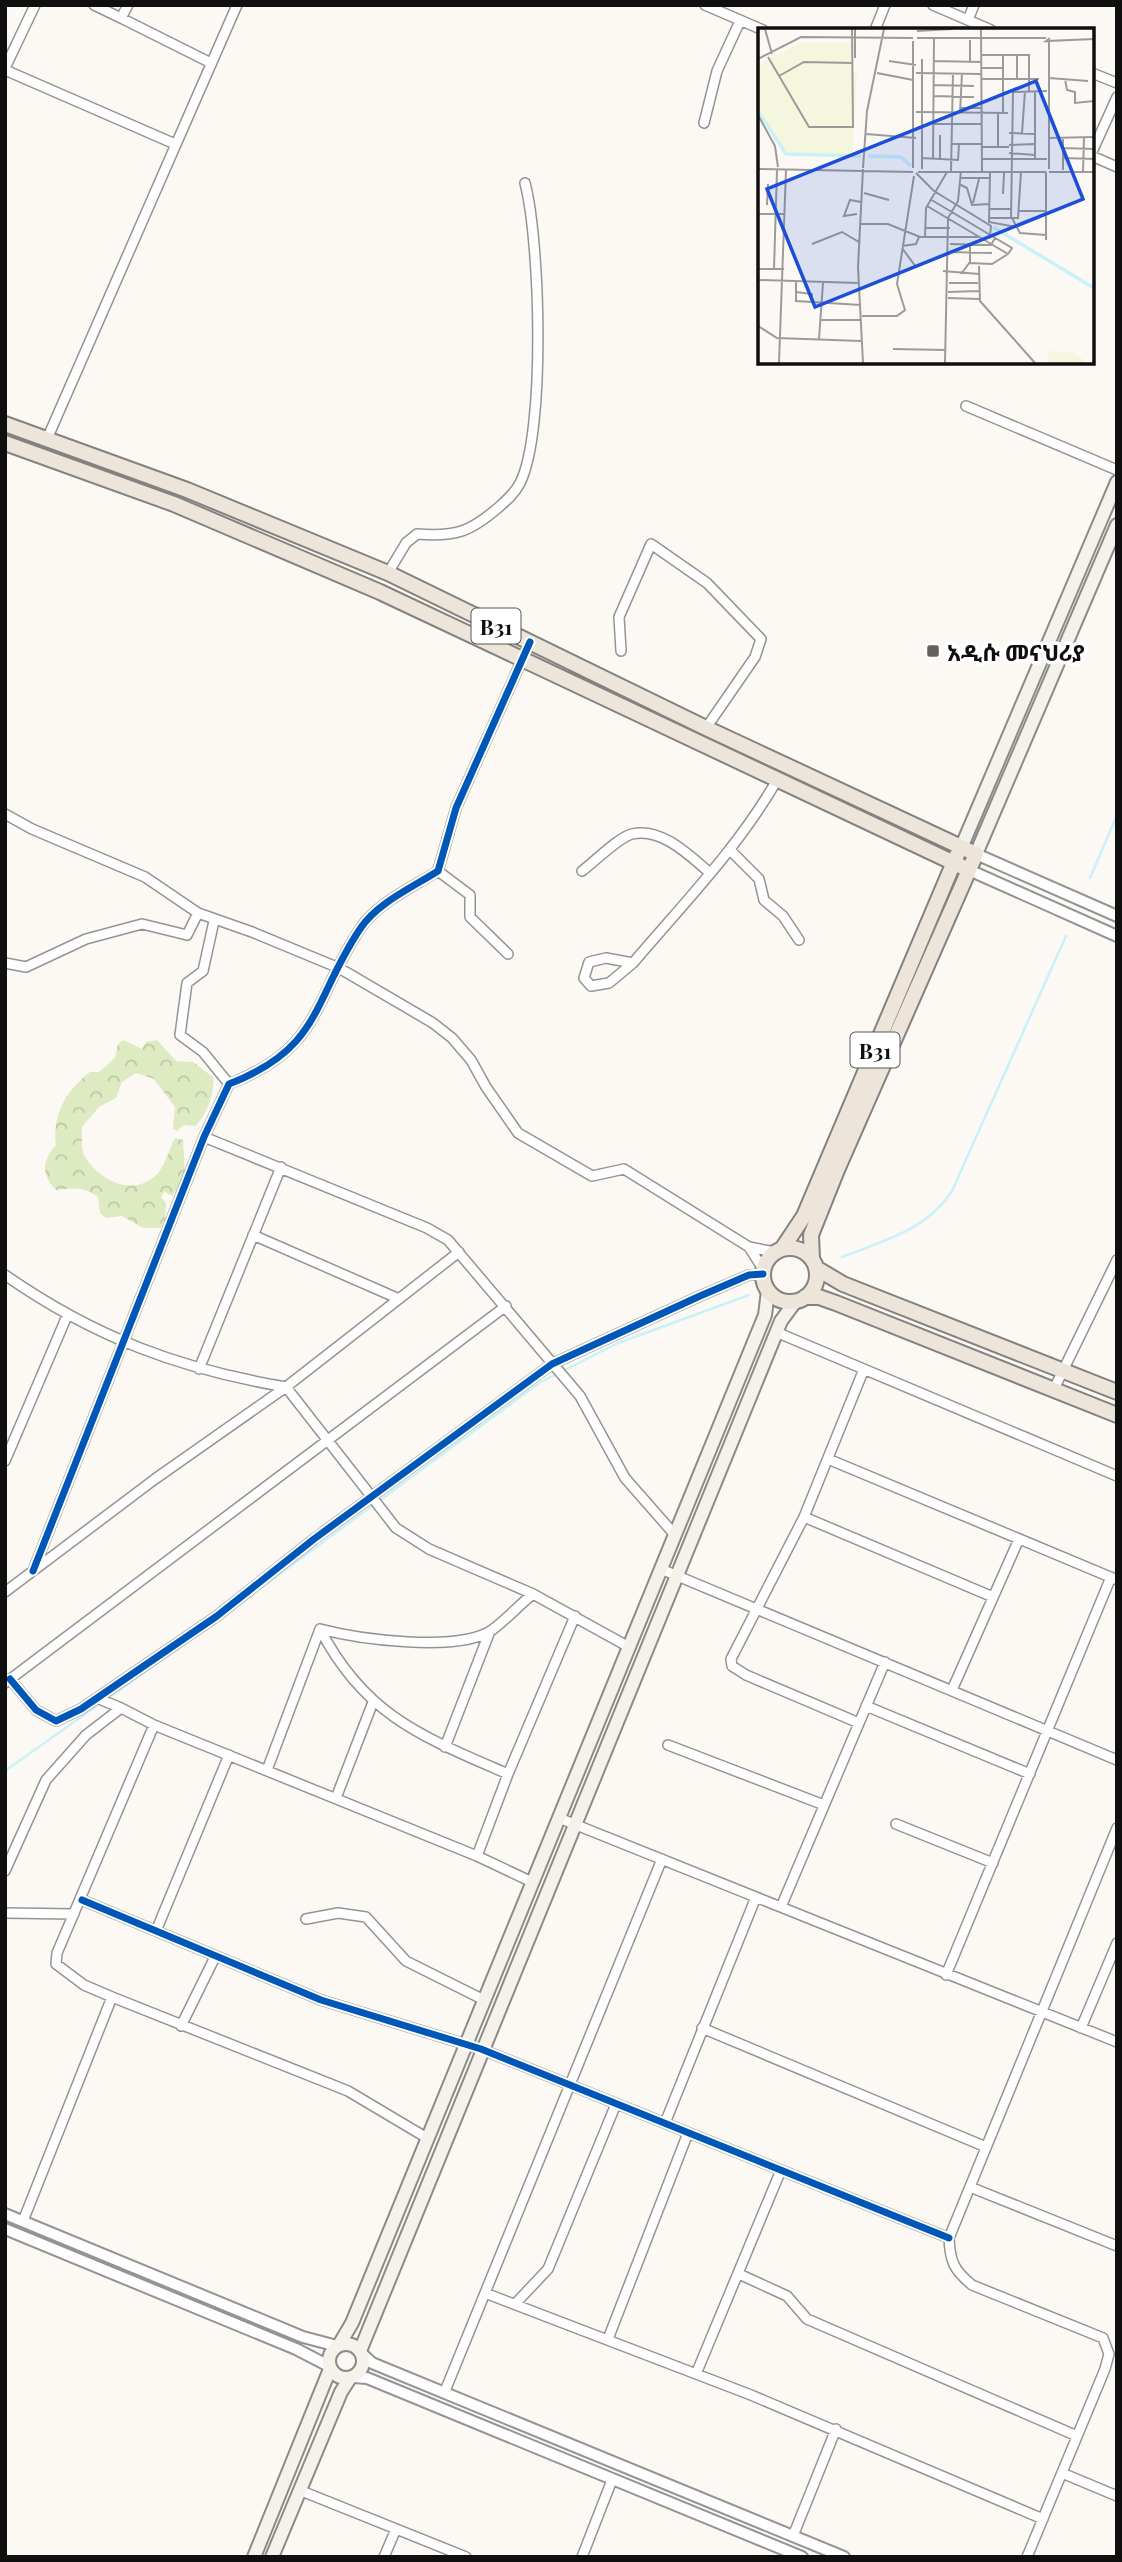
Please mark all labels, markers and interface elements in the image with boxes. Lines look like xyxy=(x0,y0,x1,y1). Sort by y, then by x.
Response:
inset map xyxy=(758,28,1094,364)
road number: B31 xyxy=(472,608,520,644)
place label: አዲሱ መናህሪያ xyxy=(947,636,1085,667)
marker: አዲሱ መናህሪያ xyxy=(925,643,941,659)
road number: B31 xyxy=(850,1032,900,1068)

